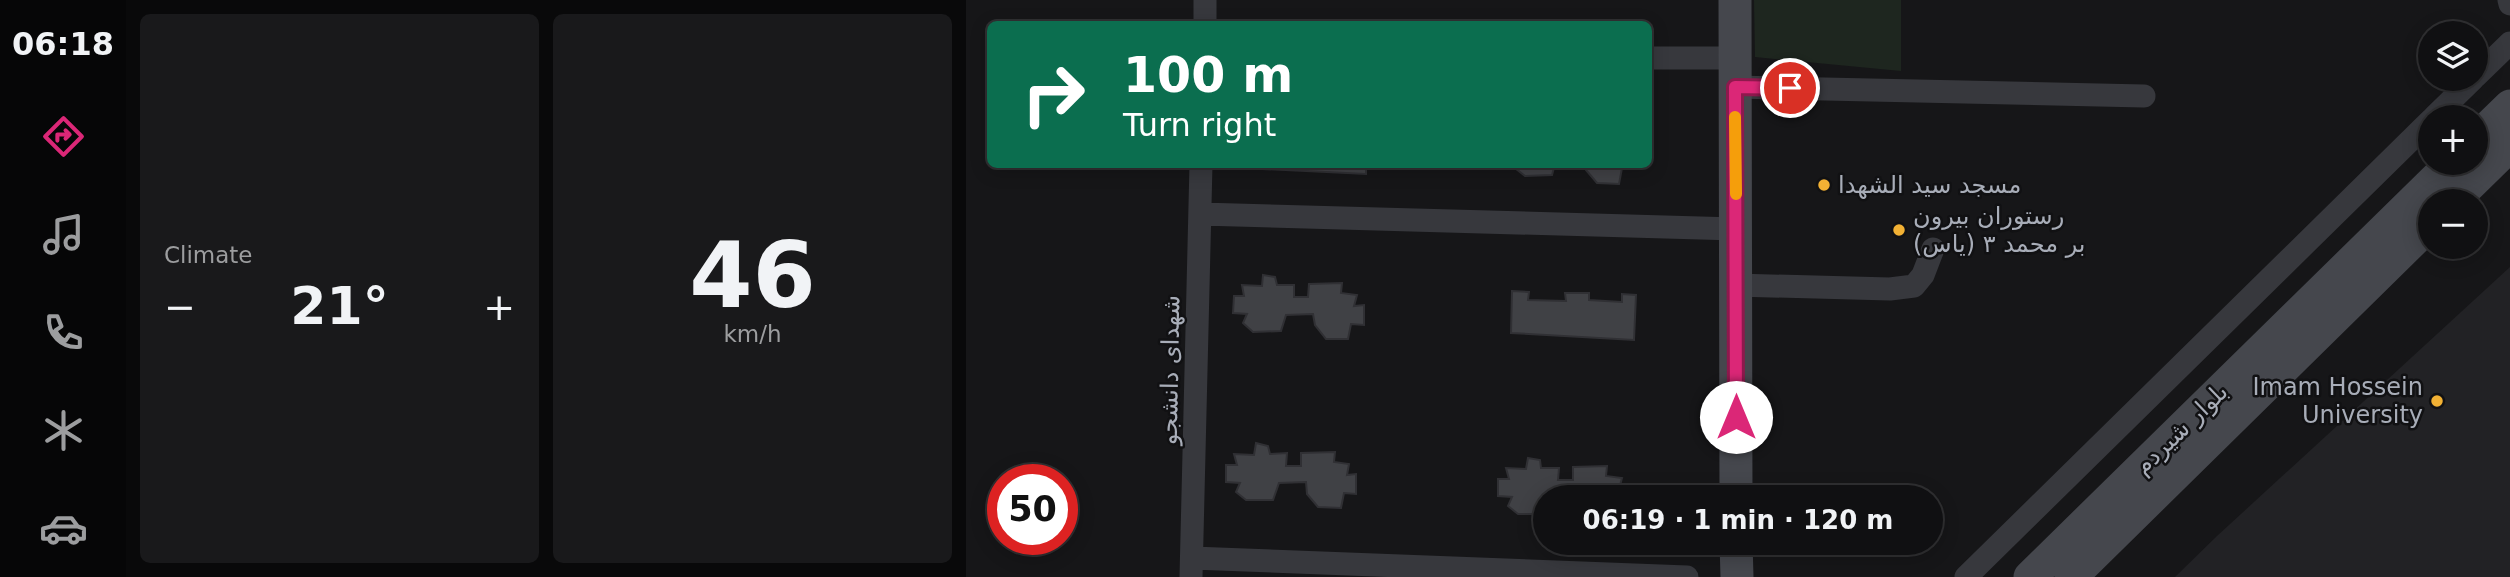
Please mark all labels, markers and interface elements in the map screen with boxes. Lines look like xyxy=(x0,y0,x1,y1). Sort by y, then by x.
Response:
map controls xyxy=(2418,21,2488,259)
button: layers xyxy=(2418,21,2488,91)
text: 06:18 xyxy=(12,25,114,63)
text: 100 m xyxy=(1123,47,1293,104)
icon: right xyxy=(1008,49,1099,140)
pin xyxy=(1760,58,1820,118)
icon: arrive xyxy=(1771,69,1809,107)
button: + xyxy=(2418,105,2488,175)
text: Turn right xyxy=(1123,106,1276,144)
icon: directions xyxy=(39,112,88,161)
place label: مسجد سید الشهدا xyxy=(1838,171,2021,199)
marker: مسجد سید الشهدا xyxy=(1816,177,1832,193)
button: − xyxy=(2418,189,2488,259)
place label: رستوران بیرون بر محمد ۳ (یاس) xyxy=(1913,202,2086,258)
icon: music xyxy=(39,210,88,259)
marker: رستوران بیرون بر محمد ۳ (یاس) xyxy=(1891,222,1907,238)
text: 46 xyxy=(689,223,816,328)
text: Climate xyxy=(164,242,253,268)
text: 21° xyxy=(290,276,389,336)
text: − xyxy=(164,285,196,329)
text: + xyxy=(483,285,515,329)
street label: شهدای دانشجو xyxy=(1155,295,1185,446)
icon: phone xyxy=(39,308,88,357)
text: km/h xyxy=(723,321,782,347)
place label: Imam Hossein University xyxy=(2252,373,2423,429)
street label: بلوار شیردم xyxy=(2128,378,2234,480)
position arrow xyxy=(1699,380,1773,454)
marker: Imam Hossein University xyxy=(2429,393,2445,409)
icon: climate xyxy=(39,406,88,455)
speed limit sign: 50 xyxy=(987,464,1078,555)
icon: car xyxy=(39,504,88,553)
text: 06:19 · 1 min · 120 m xyxy=(1583,505,1893,535)

